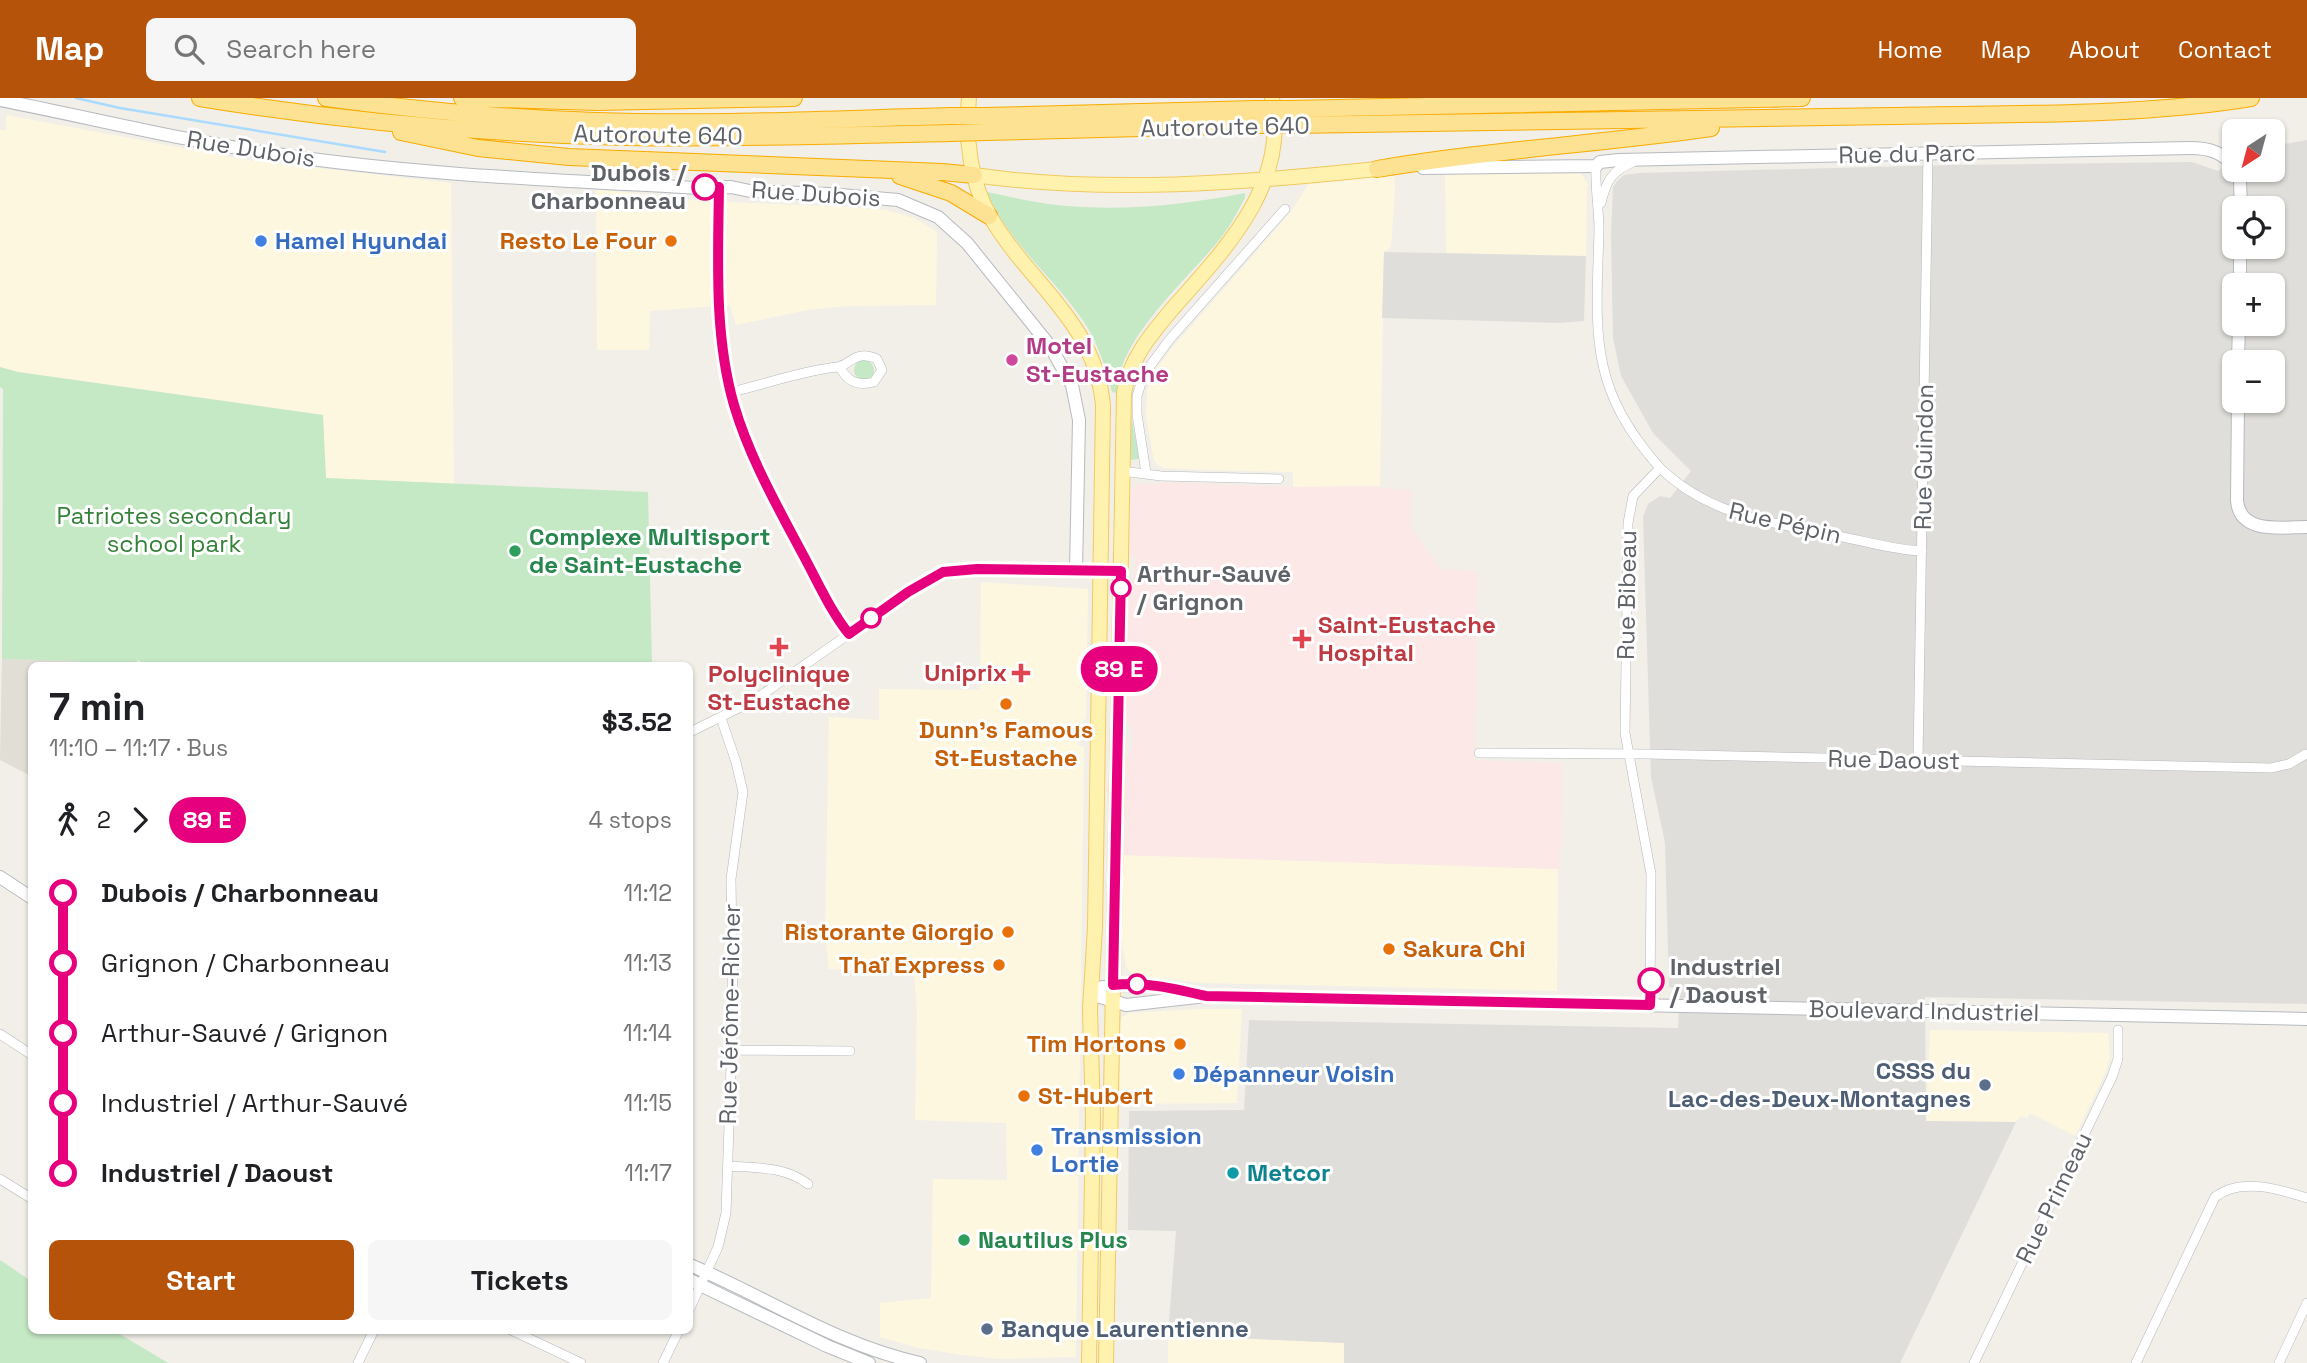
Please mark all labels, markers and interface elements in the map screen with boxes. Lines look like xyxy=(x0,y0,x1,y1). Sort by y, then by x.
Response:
search box xyxy=(146,18,636,81)
text: Map xyxy=(35,28,104,70)
icon: search xyxy=(170,30,208,68)
text: Search here xyxy=(226,32,376,66)
text: Home xyxy=(1877,34,1943,65)
text: Map xyxy=(1981,34,2031,65)
text: About xyxy=(2069,34,2140,65)
text: Contact xyxy=(2178,34,2272,65)
street label: Autoroute 640 xyxy=(1140,110,1310,143)
street label: Autoroute 640 xyxy=(573,118,743,151)
north arrow xyxy=(2222,119,2286,182)
map controls xyxy=(2222,119,2285,413)
street label: Rue Dubois xyxy=(185,123,318,174)
street label: Rue du Parc xyxy=(1838,137,1976,170)
place label: Dubois / Charbonneau xyxy=(531,157,687,216)
marker: Dubois / Charbonneau xyxy=(692,174,718,200)
street label: Rue Dubois xyxy=(750,174,882,213)
button: locate xyxy=(2222,196,2285,259)
place label: Hamel Hyundai xyxy=(275,225,447,256)
place label: Resto Le Four xyxy=(500,225,657,256)
marker: Hamel Hyundai xyxy=(253,233,269,249)
marker: Resto Le Four xyxy=(663,233,679,249)
button: + xyxy=(2222,273,2285,336)
place label: Motel St-Eustache xyxy=(1026,330,1169,389)
button: − xyxy=(2222,350,2285,413)
marker: Motel St-Eustache xyxy=(1004,352,1020,368)
street label: Rue Guindon xyxy=(1907,384,1940,530)
street label: Rue Pépin xyxy=(1726,495,1844,550)
park label: Patriotes secondary school park xyxy=(57,500,291,559)
place label: Complexe Multisport de Saint-Eustache xyxy=(529,521,771,580)
street label: Rue Bibeau xyxy=(1610,530,1643,660)
marker: Complexe Multisport de Saint-Eustache xyxy=(507,543,523,559)
place label: Arthur-Sauvé / Grignon xyxy=(1136,558,1291,617)
marker: Arthur-Sauvé / Grignon xyxy=(1111,578,1131,598)
unlabelled marker xyxy=(861,608,881,628)
place label: Saint-Eustache Hospital xyxy=(1318,609,1496,668)
marker: Saint-Eustache Hospital xyxy=(1292,629,1312,649)
marker: Polyclinique St-Eustache xyxy=(769,637,789,657)
line badge: 89 E xyxy=(1070,646,1168,692)
text: 89 E xyxy=(1095,653,1143,684)
place label: Uniprix xyxy=(924,657,1007,688)
place label: Polyclinique St-Eustache xyxy=(707,658,851,717)
marker: Uniprix xyxy=(1013,665,1029,681)
text: 7 min xyxy=(49,683,146,731)
marker: Dunn's Famous St-Eustache xyxy=(998,696,1014,712)
text: $3.52 xyxy=(602,705,672,739)
place label: Dunn's Famous St-Eustache xyxy=(919,714,1093,773)
text: 11:10 – 11:17 · Bus xyxy=(49,733,228,763)
street label: Rue Daoust xyxy=(1827,743,1961,776)
icon: walk xyxy=(49,801,87,839)
icon: forward xyxy=(121,801,159,839)
text: 89 E xyxy=(183,804,232,835)
text: 2 xyxy=(97,805,111,835)
text: 4 stops xyxy=(589,805,672,835)
text: Dubois / Charbonneau xyxy=(101,876,379,910)
text: 11:12 xyxy=(623,878,672,908)
street label: Rue Jérôme-Richer xyxy=(712,903,747,1125)
place label: Ristorante Giorgio xyxy=(785,916,994,947)
marker: Ristorante Giorgio xyxy=(1000,924,1016,940)
place label: Sakura Chi xyxy=(1403,933,1526,964)
marker: Sakura Chi xyxy=(1381,941,1397,957)
text: Grignon / Charbonneau xyxy=(101,946,390,980)
text: 11:13 xyxy=(623,948,672,978)
place label: Thaï Express xyxy=(839,949,985,980)
place label: Industriel / Daoust xyxy=(1669,951,1781,1010)
marker: Thaï Express xyxy=(991,957,1007,973)
marker: Industriel / Daoust xyxy=(1638,968,1664,994)
unlabelled marker xyxy=(1127,974,1147,994)
street label: Boulevard Industriel xyxy=(1808,993,2040,1028)
text: Arthur-Sauvé / Grignon xyxy=(101,1016,388,1050)
text: 11:14 xyxy=(623,1018,672,1048)
place label: Tim Hortons xyxy=(1027,1028,1166,1059)
marker: Tim Hortons xyxy=(1172,1036,1188,1052)
place label: CSSS du Lac-des-Deux-Montagnes xyxy=(1668,1055,1971,1114)
place label: Dépanneur Voisin xyxy=(1193,1058,1394,1089)
marker: Dépanneur Voisin xyxy=(1171,1066,1187,1082)
marker: CSSS du Lac-des-Deux-Montagnes xyxy=(1977,1077,1993,1093)
place label: St-Hubert xyxy=(1038,1080,1154,1111)
text: Industriel / Arthur-Sauvé xyxy=(101,1086,408,1120)
text: 11:15 xyxy=(624,1088,672,1118)
marker: St-Hubert xyxy=(1016,1088,1032,1104)
place label: Transmission Lortie xyxy=(1051,1120,1202,1179)
street label: Rue Primeau xyxy=(2008,1127,2099,1269)
marker: Transmission Lortie xyxy=(1029,1142,1045,1158)
text: Industriel / Daoust xyxy=(101,1156,333,1190)
place label: Metcor xyxy=(1247,1157,1330,1188)
text: 11:17 xyxy=(624,1158,672,1188)
marker: Metcor xyxy=(1225,1165,1241,1181)
place label: Nautilus Plus xyxy=(978,1224,1128,1255)
marker: Nautilus Plus xyxy=(956,1232,972,1248)
button: Start xyxy=(49,1240,354,1320)
button: Tickets xyxy=(368,1240,672,1320)
place label: Banque Laurentienne xyxy=(1001,1313,1249,1344)
marker: Banque Laurentienne xyxy=(979,1321,995,1337)

